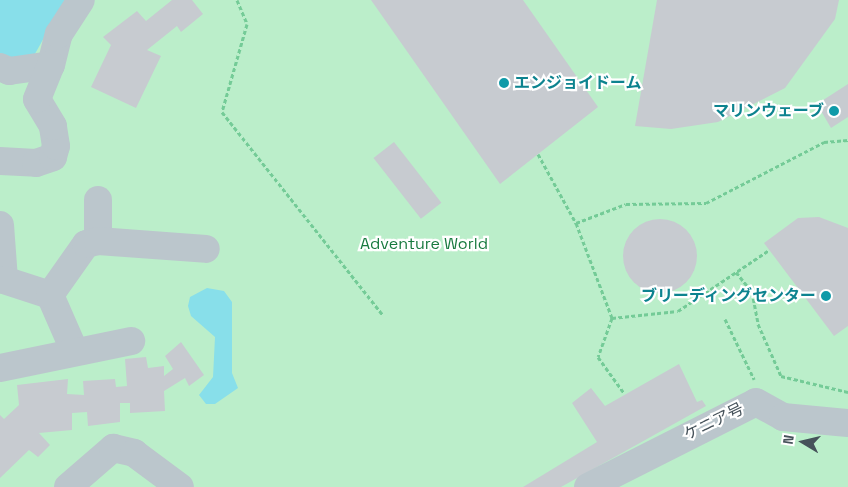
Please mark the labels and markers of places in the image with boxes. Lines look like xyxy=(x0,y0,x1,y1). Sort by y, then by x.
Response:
place label: エンジョイドーム xyxy=(514,73,642,93)
marker: エンジョイドーム xyxy=(498,77,510,89)
place label: マリンウェーブ xyxy=(712,101,824,121)
marker: マリンウェーブ xyxy=(828,105,840,117)
place label: ブリーディングセンター xyxy=(640,286,816,306)
marker: ブリーディングセンター xyxy=(820,290,832,302)

